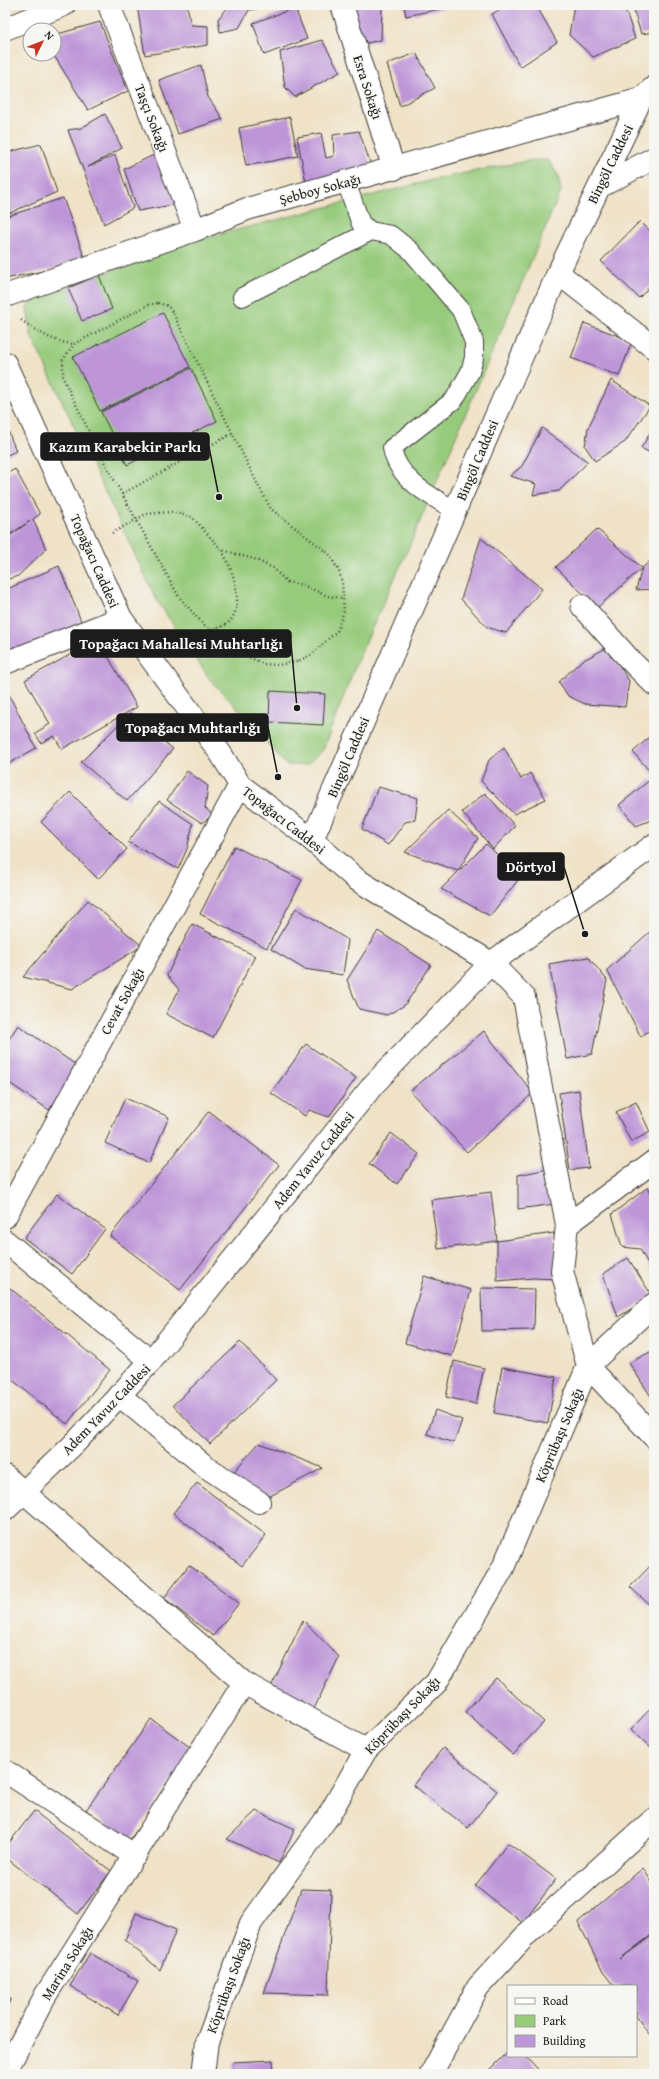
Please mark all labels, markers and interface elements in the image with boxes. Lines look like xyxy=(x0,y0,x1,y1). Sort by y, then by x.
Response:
north arrow xyxy=(22,22,62,62)
text: N xyxy=(41,27,58,44)
street label: Esra Sokağı xyxy=(348,52,388,122)
street label: Taşçı Sokağı xyxy=(130,81,174,155)
street label: Bingöl Caddesi xyxy=(582,121,638,207)
street label: Şebboy Sokağı xyxy=(277,168,363,209)
street label: Bingöl Caddesi xyxy=(451,416,503,504)
callout: Kazım Karabekir Parkı xyxy=(41,433,209,460)
text: Kazım Karabekir Parkı xyxy=(49,436,201,457)
street label: Topağacı Caddesi xyxy=(65,511,125,611)
callout: Topağacı Mahallesi Muhtarlığı xyxy=(71,630,291,657)
text: Topağacı Mahallesi Muhtarlığı xyxy=(79,633,283,654)
street label: Bingöl Caddesi xyxy=(322,713,374,801)
callout: Topağacı Muhtarlığı xyxy=(117,714,268,741)
text: Topağacı Muhtarlığı xyxy=(125,717,261,738)
street label: Topağacı Caddesi xyxy=(238,781,330,859)
callout: Dörtyol xyxy=(498,853,564,880)
text: Dörtyol xyxy=(506,856,557,877)
street label: Cevat Sokağı xyxy=(95,964,149,1038)
street label: Adem Yavuz Caddesi xyxy=(267,1107,359,1213)
street label: Adem Yavuz Caddesi xyxy=(57,1359,155,1459)
street label: Köprübaşı Sokağı xyxy=(530,1384,588,1486)
street label: Köprübaşı Sokağı xyxy=(360,1672,444,1758)
street label: Marina Sokağı xyxy=(36,1922,98,2004)
street label: Köprübaşı Sokağı xyxy=(201,1934,255,2036)
legend xyxy=(507,1985,637,2057)
text: Road xyxy=(543,1992,569,2009)
text: Park xyxy=(543,2012,567,2029)
text: Building xyxy=(543,2032,586,2049)

